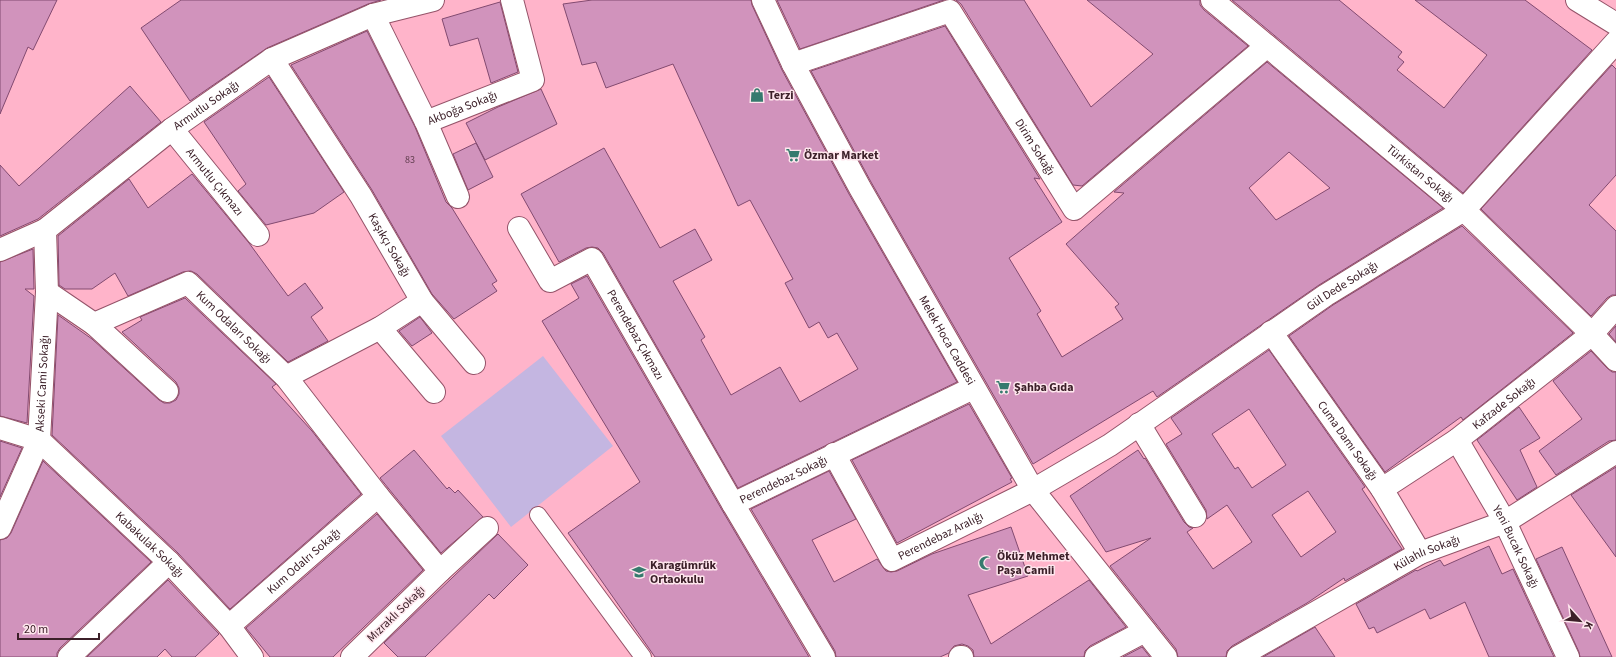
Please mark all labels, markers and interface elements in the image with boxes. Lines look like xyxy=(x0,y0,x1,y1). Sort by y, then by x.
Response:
street label: Armutlu Sokağı xyxy=(170,76,242,134)
street label: Akboğa Sokağı xyxy=(425,86,500,129)
shop icon: Terzi xyxy=(749,87,765,103)
place label: Terzi xyxy=(768,87,793,104)
street label: Dirim Sokağı xyxy=(1011,115,1059,178)
street label: Türkistan Sokağı xyxy=(1383,140,1458,207)
street label: Armutlu Çıkmazı xyxy=(182,144,248,219)
supermarket icon: Özmar Market xyxy=(785,147,801,163)
place label: Özmar Market xyxy=(804,147,879,164)
house number: 83 xyxy=(405,153,415,167)
street label: Kaşıkçı Sokağı xyxy=(364,210,415,280)
street label: Gül Dede Sokağı xyxy=(1303,257,1381,315)
street label: Perendebaz Çıkmazı xyxy=(603,286,668,383)
street label: Kum Odaları Sokağı xyxy=(192,287,275,367)
street label: Melek Hoca Caddesi xyxy=(915,292,980,388)
street label: Akseki Cami Sokağı xyxy=(31,335,53,432)
street label: Kafzade Sokağı xyxy=(1469,373,1539,434)
supermarket icon: Şahba Gıda xyxy=(995,379,1011,395)
place label: Şahba Gıda xyxy=(1014,379,1074,396)
street label: Cuma Damı Sokağı xyxy=(1314,397,1382,484)
street label: Perendebaz Sokağı xyxy=(737,451,830,508)
street label: Yeni Bucak Sokağı xyxy=(1488,501,1543,591)
street label: Kabakulak Sokağı xyxy=(112,507,188,581)
street label: Perendebaz Aralığı xyxy=(895,508,986,564)
street label: Kum Odalrı Sokağı xyxy=(263,524,344,598)
street label: Külahlı Sokağı xyxy=(1390,531,1462,575)
place label: Öküz Mehmet Paşa Camii xyxy=(997,548,1070,579)
mosque icon: Öküz Mehmet Paşa Camii xyxy=(978,555,994,571)
place label: Karagümrük Ortaokulu xyxy=(650,557,717,588)
school or university icon: Karagümrük Ortaokulu xyxy=(631,564,647,580)
street label: Mızraklı Sokağı xyxy=(363,582,429,646)
north arrow xyxy=(1560,601,1600,641)
scale bar xyxy=(18,615,99,641)
text: K xyxy=(1580,619,1597,632)
text: 20 m xyxy=(24,621,48,638)

